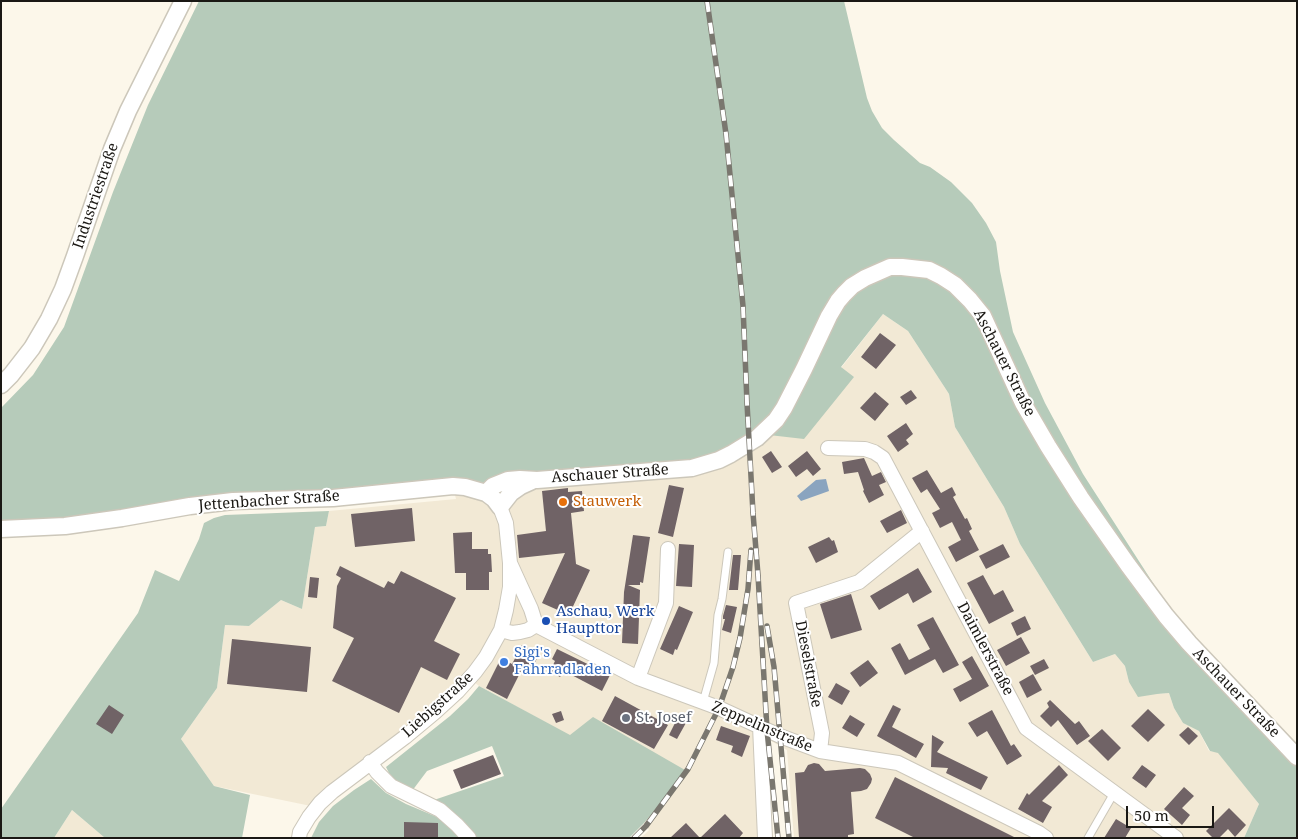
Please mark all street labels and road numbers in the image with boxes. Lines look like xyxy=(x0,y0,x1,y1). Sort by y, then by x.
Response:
street label: Industriestraße xyxy=(69,141,123,251)
street label: Aschauer Straße xyxy=(969,307,1039,419)
street label: Aschauer Straße xyxy=(551,461,669,487)
street label: Jettenbacher Straße xyxy=(198,487,340,515)
street label: Daimlerstraße xyxy=(953,599,1017,699)
street label: Dieselstraße xyxy=(791,619,825,709)
street label: Aschauer Straße xyxy=(1189,644,1283,742)
street label: Liebigstraße xyxy=(399,668,477,742)
street label: Zeppelinstraße xyxy=(709,698,815,756)

